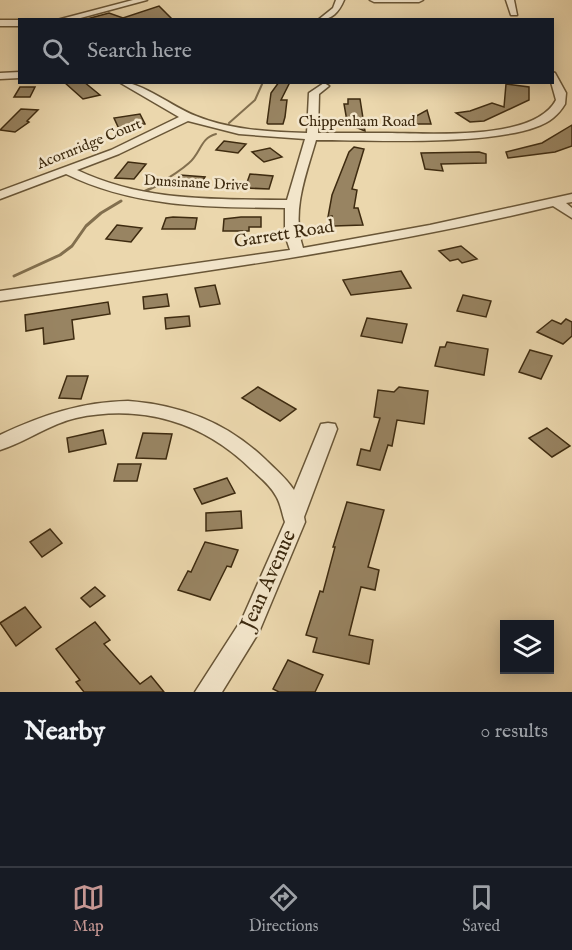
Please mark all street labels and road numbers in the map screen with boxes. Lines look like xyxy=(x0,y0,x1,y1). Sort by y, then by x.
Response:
street label: Chippenham Road xyxy=(298,112,417,131)
street label: Acornridge Court xyxy=(33,114,144,174)
street label: Dunsinane Drive xyxy=(143,171,249,195)
street label: Garrett Road xyxy=(233,216,336,254)
street label: Jean Avenue xyxy=(234,525,303,636)

